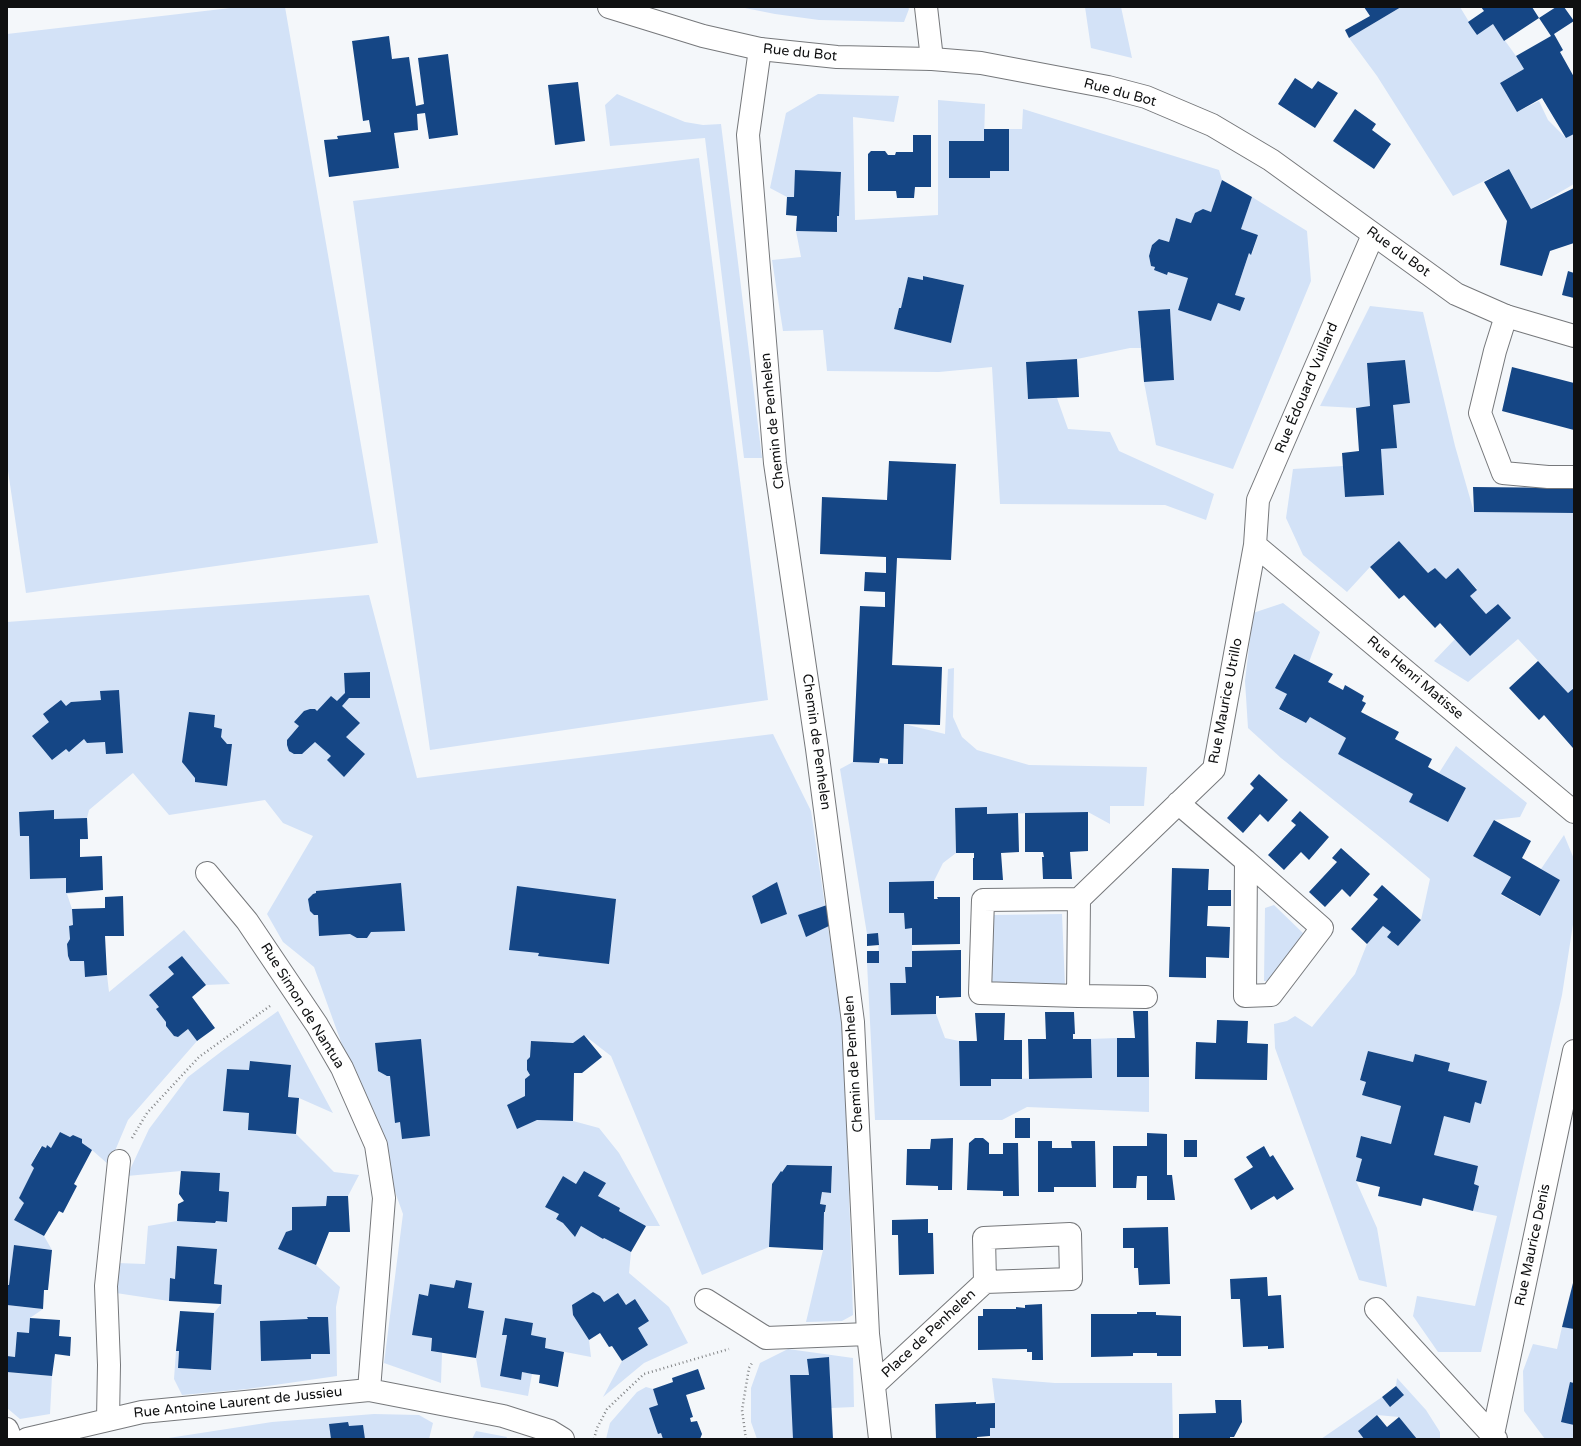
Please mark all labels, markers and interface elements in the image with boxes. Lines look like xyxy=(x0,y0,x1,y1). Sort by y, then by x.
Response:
street label: Rue du Bot xyxy=(762,41,838,65)
street label: Rue du Bot xyxy=(1082,75,1158,111)
street label: Rue du Bot xyxy=(1363,223,1433,281)
street label: Rue Édouard Vuillard xyxy=(1272,320,1342,456)
street label: Chemin de Penhelen xyxy=(757,352,789,490)
street label: Rue Henri Matisse xyxy=(1363,633,1467,723)
street label: Rue Maurice Utrillo xyxy=(1206,637,1246,765)
street label: Chemin de Penhelen xyxy=(798,673,834,811)
street label: Rue Simon de Nantua xyxy=(256,940,348,1072)
street label: Chemin de Penhelen xyxy=(841,995,867,1133)
street label: Rue Maurice Denis xyxy=(1512,1182,1554,1308)
street label: Place de Penhelen xyxy=(879,1286,979,1382)
street label: Rue Antoine Laurent de Jussieu xyxy=(133,1384,343,1422)

